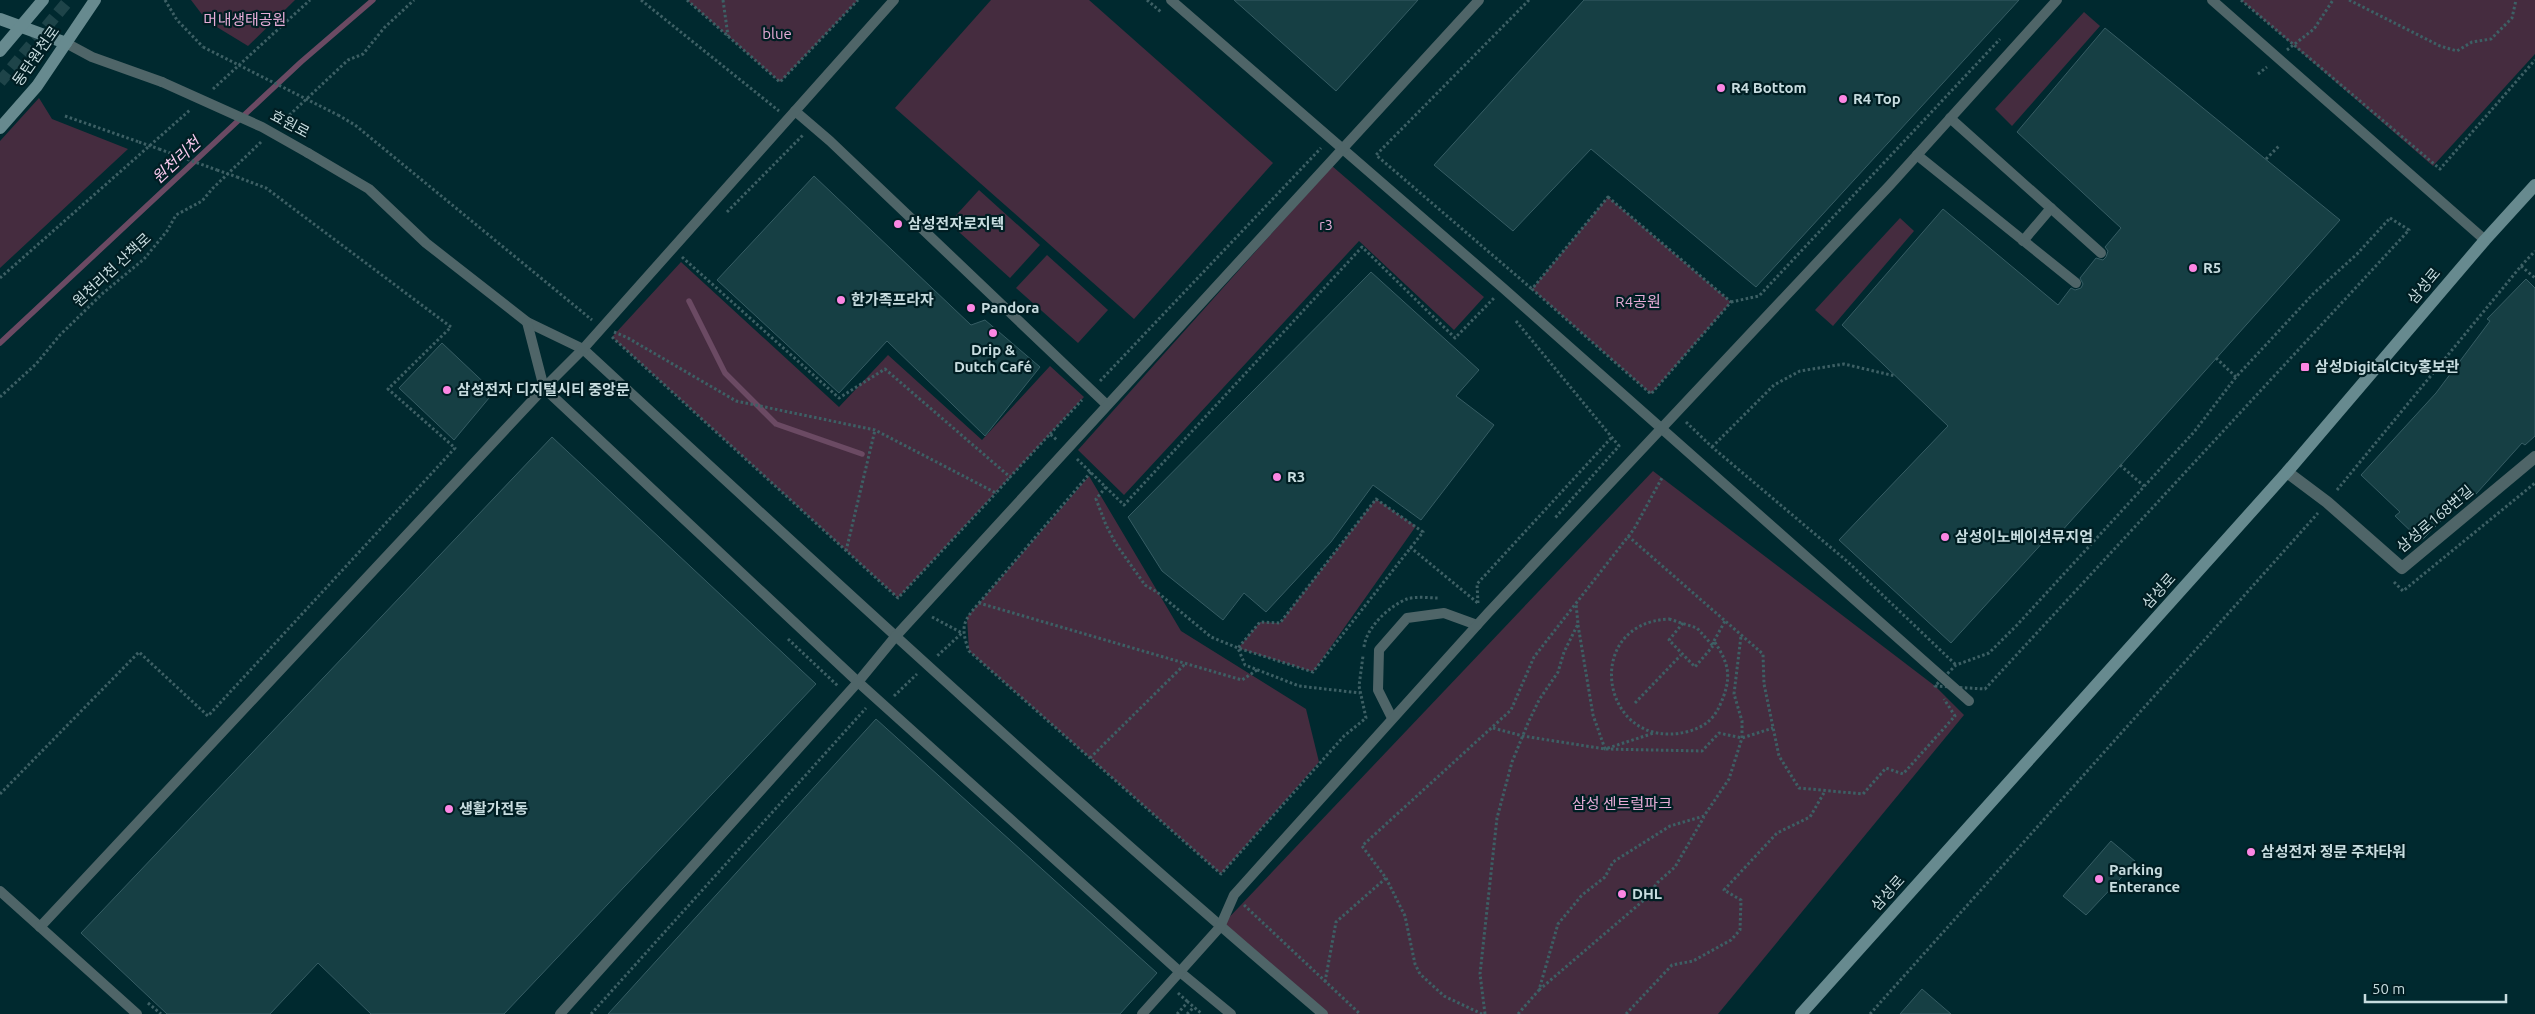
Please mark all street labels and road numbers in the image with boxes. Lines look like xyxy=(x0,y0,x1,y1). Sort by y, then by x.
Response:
street label: 동탄원천로 xyxy=(9,23,62,89)
street label: 효원로 xyxy=(268,106,313,141)
street label: 원천리천 산책로 xyxy=(69,229,154,310)
street label: 삼성로 xyxy=(2404,264,2443,307)
street label: 삼성로168번길 xyxy=(2393,482,2476,555)
street label: 삼성로 xyxy=(2138,570,2179,612)
street label: 삼성로 xyxy=(1867,872,1908,914)

